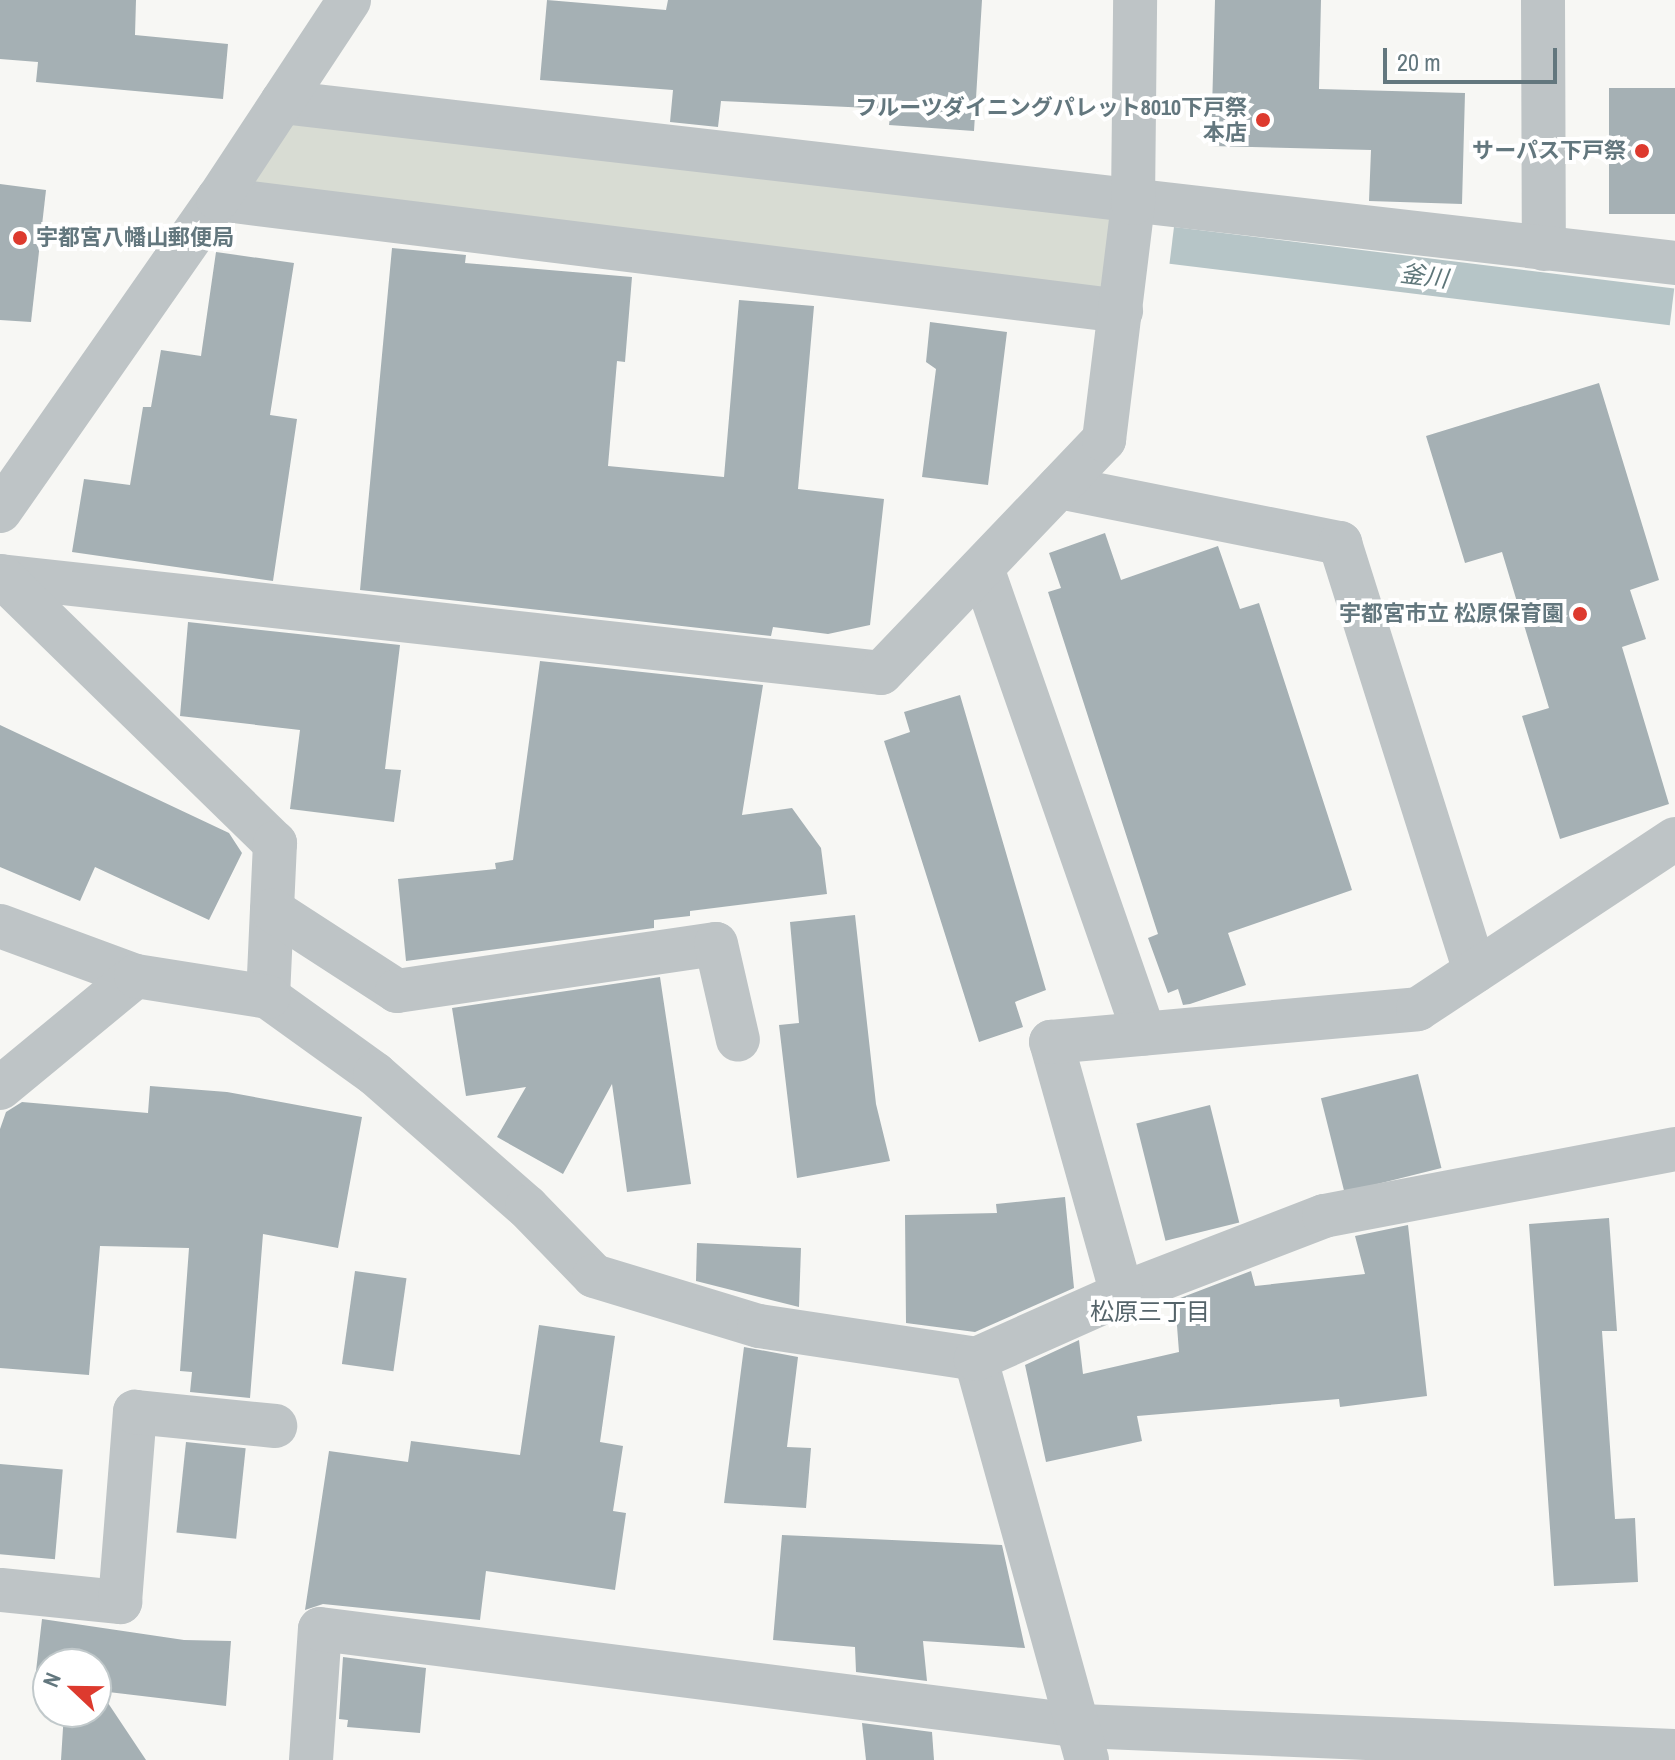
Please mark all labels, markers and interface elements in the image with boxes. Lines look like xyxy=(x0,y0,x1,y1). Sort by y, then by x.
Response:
scale bar xyxy=(1387,32,1561,82)
text: 20 m xyxy=(1397,46,1441,78)
place label: フルーツダイニングパレット8010下戸祭 本店 xyxy=(855,94,1247,146)
marker: フルーツダイニングパレット8010下戸祭 本店 xyxy=(1254,111,1272,129)
place label: サーパス下戸祭 xyxy=(1472,138,1626,164)
marker: サーパス下戸祭 xyxy=(1633,142,1651,160)
place label: 宇都宮八幡山郵便局 xyxy=(36,225,234,251)
marker: 宇都宮八幡山郵便局 xyxy=(11,229,29,247)
water label: 釜川 xyxy=(1398,259,1450,293)
place label: 宇都宮市立 松原保育園 xyxy=(1339,601,1564,627)
marker: 宇都宮市立 松原保育園 xyxy=(1571,605,1589,623)
district label: 松原三丁目 xyxy=(1090,1298,1210,1326)
north arrow xyxy=(32,1648,112,1728)
text: N xyxy=(35,1668,68,1691)

